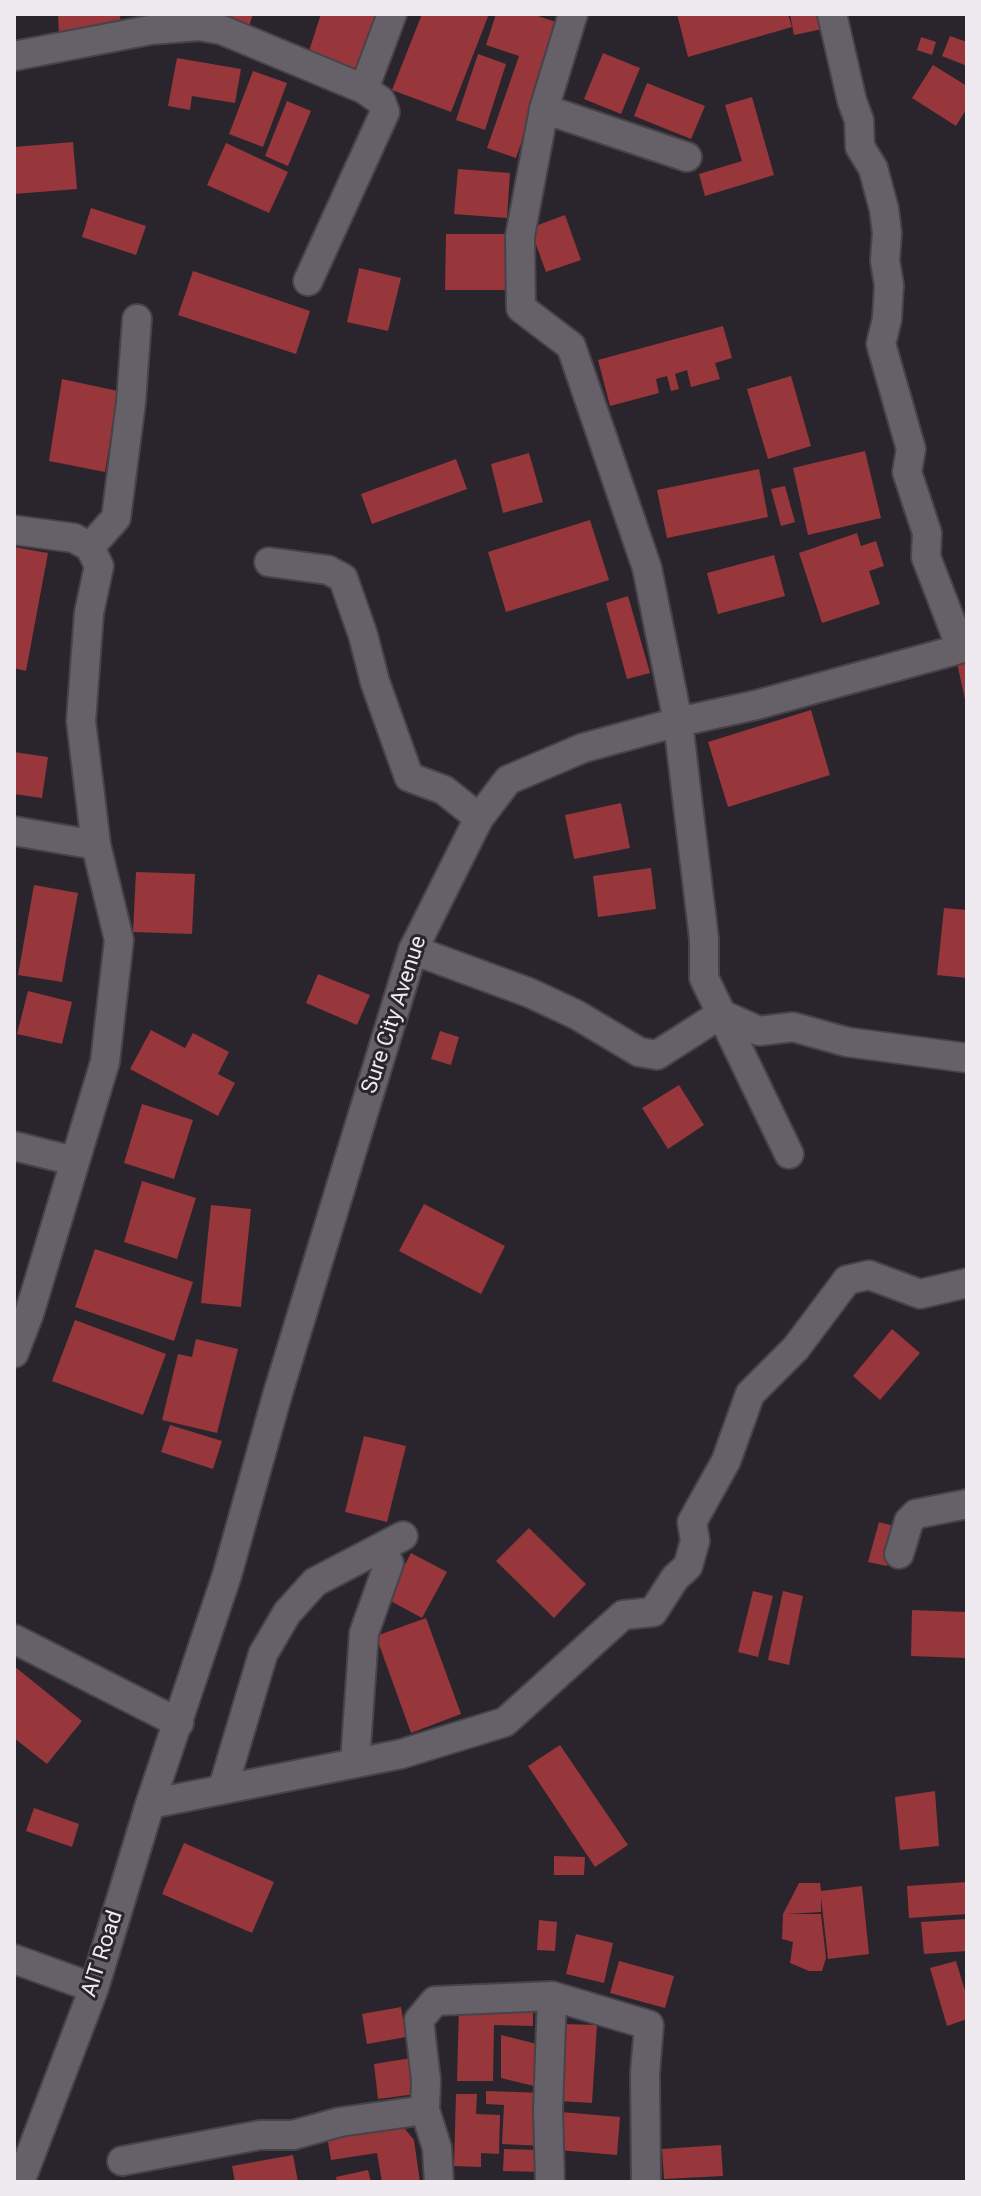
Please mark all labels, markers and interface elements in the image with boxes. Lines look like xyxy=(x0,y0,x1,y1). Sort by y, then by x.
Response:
street label: Sure City Avenue xyxy=(357,933,433,1097)
street label: AIT Road xyxy=(77,1908,129,2000)

